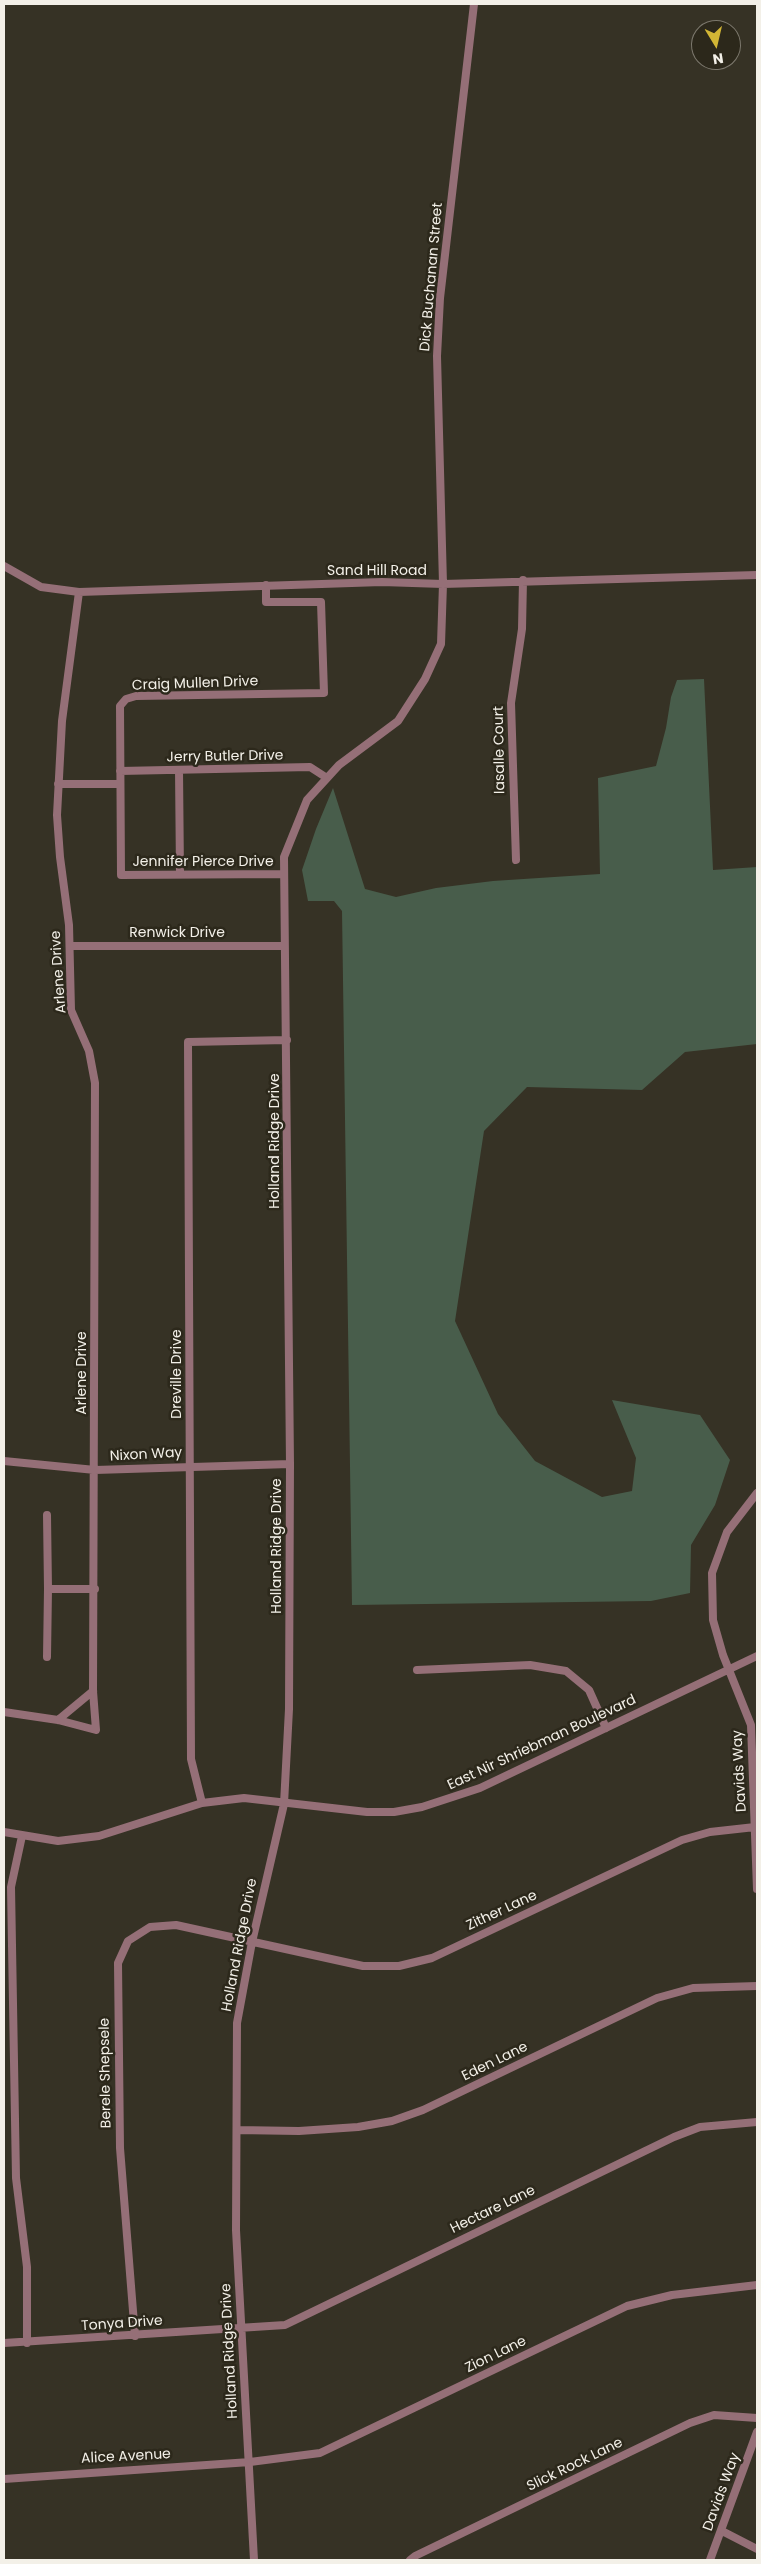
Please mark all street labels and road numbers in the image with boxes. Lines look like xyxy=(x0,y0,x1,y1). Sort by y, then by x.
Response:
street label: Dick Buchanan Street xyxy=(417,202,447,352)
street label: Sand Hill Road xyxy=(327,563,427,579)
street label: Craig Mullen Drive xyxy=(131,673,259,695)
street label: lasalle Court xyxy=(491,706,509,794)
street label: Jerry Butler Drive xyxy=(166,748,284,766)
street label: Jennifer Pierce Drive xyxy=(132,854,274,870)
street label: Renwick Drive xyxy=(129,925,225,941)
street label: Arlene Drive xyxy=(48,930,70,1014)
street label: Holland Ridge Drive xyxy=(267,1073,283,1209)
street label: Dreville Drive xyxy=(169,1329,185,1419)
street label: Arlene Drive xyxy=(74,1331,90,1415)
street label: Nixon Way xyxy=(109,1445,183,1465)
street label: Holland Ridge Drive xyxy=(269,1478,285,1614)
street label: East Nir Shriebman Boulevard xyxy=(445,1692,639,1794)
street label: Davids Way xyxy=(729,1730,751,1812)
street label: Holland Ridge Drive xyxy=(219,1877,261,2013)
street label: Zither Lane xyxy=(464,1887,540,1935)
street label: Berele Shepsele xyxy=(97,2018,115,2128)
street label: Eden Lane xyxy=(459,2039,531,2085)
street label: Hectare Lane xyxy=(448,2182,538,2238)
street label: Holland Ridge Drive xyxy=(218,2283,242,2419)
street label: Tonya Drive xyxy=(81,2313,163,2335)
street label: Zion Lane xyxy=(463,2333,529,2377)
street label: Slick Rock Lane xyxy=(524,2435,626,2495)
street label: Alice Avenue xyxy=(81,2446,171,2468)
street label: Davids Way xyxy=(700,2451,744,2533)

